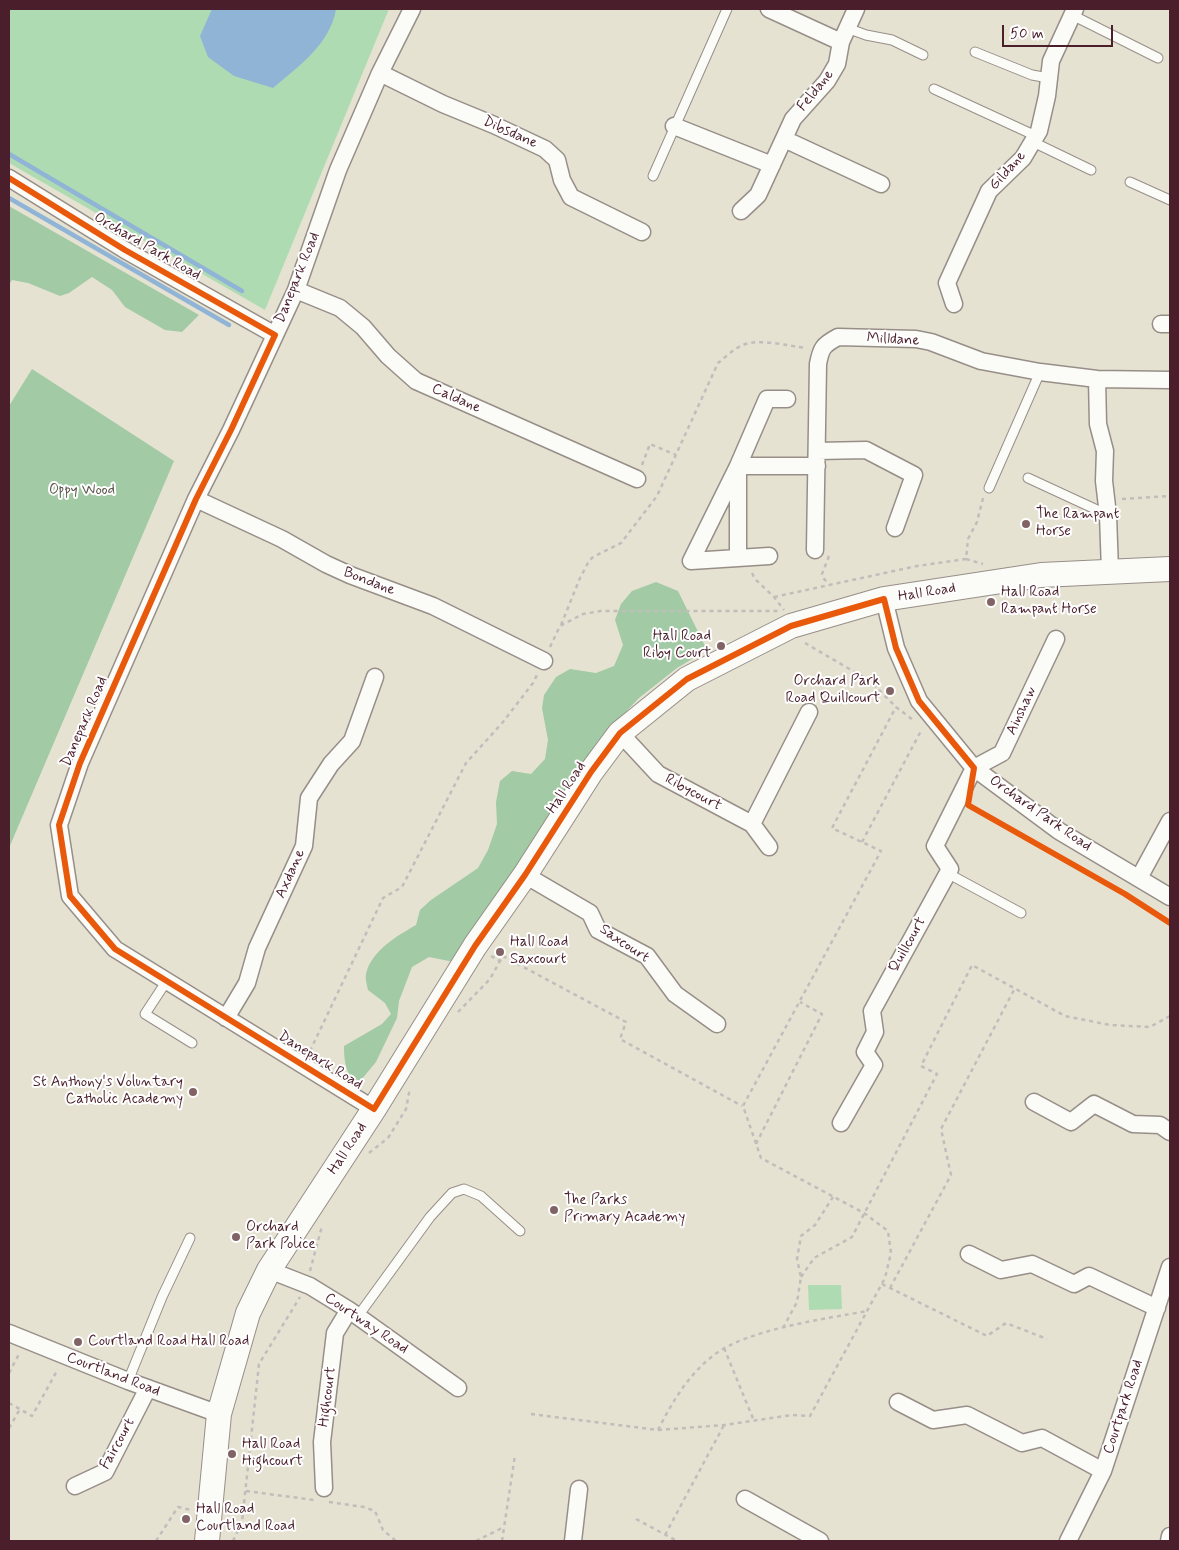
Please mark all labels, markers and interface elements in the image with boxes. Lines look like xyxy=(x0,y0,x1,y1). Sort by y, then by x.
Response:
scale bar xyxy=(1004,15,1115,47)
text: 50 m xyxy=(1010,24,1044,44)
street label: Feldane xyxy=(794,66,838,116)
street label: Dibsdane xyxy=(480,113,540,153)
street label: Gildane xyxy=(986,148,1030,194)
street label: Orchard Park Road xyxy=(90,209,204,285)
street label: Danepark Road xyxy=(272,230,324,326)
street label: Milldane xyxy=(866,330,920,350)
street label: Caldane xyxy=(429,380,483,418)
park label: Oppy Wood xyxy=(49,482,115,500)
place label: The Rampant Horse xyxy=(1036,506,1119,541)
marker: The Rampant Horse xyxy=(1020,518,1032,530)
street label: Bondane xyxy=(341,564,397,600)
street label: Hall Road xyxy=(897,580,957,606)
place label: Hall Road Rampant Horse xyxy=(1001,584,1097,619)
marker: Hall Road Rampant Horse xyxy=(985,596,997,608)
place label: Hall Road Riby Court xyxy=(643,628,711,663)
marker: Hall Road Riby Court xyxy=(715,640,727,652)
place label: Orchard Park Road Quillcourt xyxy=(785,673,880,708)
street label: Danepark Road xyxy=(58,674,112,770)
street label: Ainshaw xyxy=(1003,684,1041,738)
marker: Orchard Park Road Quillcourt xyxy=(884,685,896,697)
street label: Hall Road xyxy=(544,759,590,817)
street label: Ribycourt xyxy=(662,771,724,815)
street label: Orchard Park Road xyxy=(985,772,1095,856)
street label: Axdane xyxy=(272,847,310,901)
street label: Quillcourt xyxy=(885,914,931,976)
street label: Saxcourt xyxy=(596,921,652,967)
place label: Hall Road Saxcourt xyxy=(510,934,568,969)
marker: Hall Road Saxcourt xyxy=(494,946,506,958)
street label: Danepark Road xyxy=(274,1028,366,1094)
place label: St Anthony's Voluntary Catholic Academy xyxy=(33,1074,183,1109)
marker: St Anthony's Voluntary Catholic Academy xyxy=(187,1086,199,1098)
street label: Hall Road xyxy=(325,1120,371,1178)
place label: The Parks Primary Academy xyxy=(564,1192,685,1227)
marker: The Parks Primary Academy xyxy=(548,1204,560,1216)
place label: Orchard Park Police xyxy=(246,1219,316,1254)
marker: Orchard Park Police xyxy=(230,1231,242,1243)
street label: Courtway Road xyxy=(321,1289,411,1359)
place label: Courtland Road Hall Road xyxy=(88,1333,249,1351)
marker: Courtland Road Hall Road xyxy=(72,1336,84,1348)
street label: Courtland Road xyxy=(64,1349,162,1401)
street label: Courtpark Road xyxy=(1100,1358,1148,1456)
street label: Highcourt xyxy=(315,1366,341,1428)
street label: Faircourt xyxy=(97,1415,139,1473)
place label: Hall Road Highcourt xyxy=(242,1436,303,1471)
marker: Hall Road Highcourt xyxy=(226,1448,238,1460)
place label: Hall Road Courtland Road xyxy=(196,1501,295,1536)
marker: Hall Road Courtland Road xyxy=(180,1513,192,1525)

